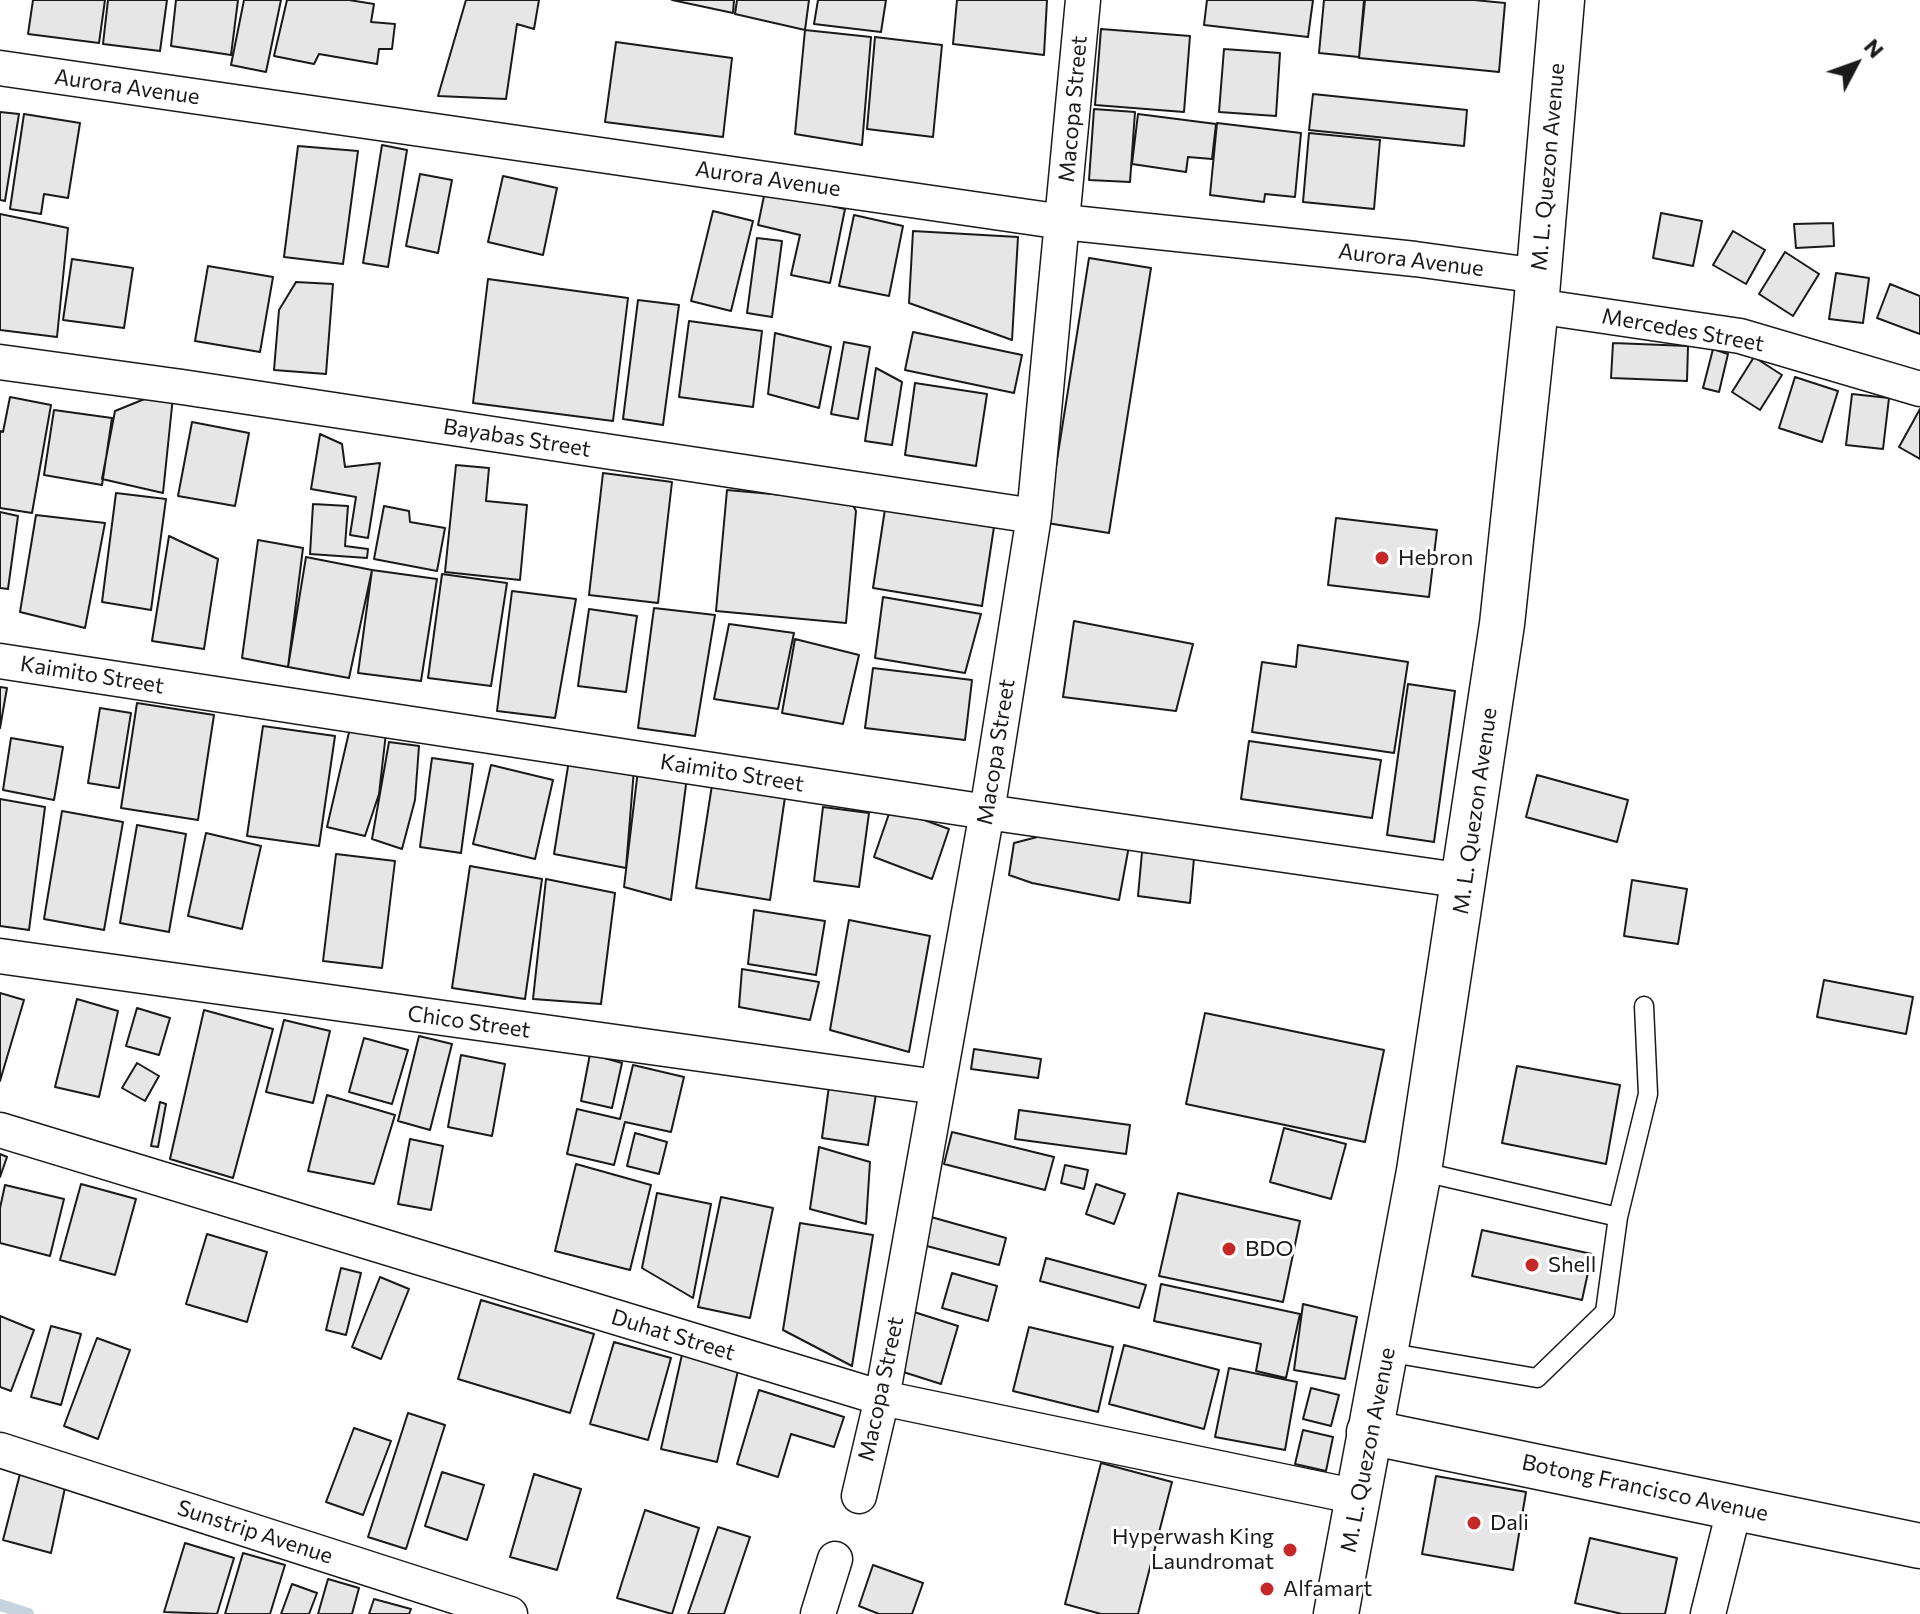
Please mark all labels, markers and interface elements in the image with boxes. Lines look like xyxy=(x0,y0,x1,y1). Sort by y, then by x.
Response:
north arrow xyxy=(1816,24,1896,104)
text: N xyxy=(1859,33,1890,63)
street label: Macopa Street xyxy=(1053,34,1093,184)
street label: M. L. Quezon Avenue xyxy=(1526,62,1570,272)
street label: Aurora Avenue xyxy=(53,64,201,110)
street label: Aurora Avenue xyxy=(694,156,842,202)
street label: Aurora Avenue xyxy=(1337,238,1485,282)
street label: Mercedes Street xyxy=(1600,303,1766,357)
street label: Bayabas Street xyxy=(441,413,593,463)
place label: Hebron xyxy=(1398,545,1473,571)
marker: Hebron xyxy=(1373,549,1391,567)
street label: Kaimito Street xyxy=(18,651,166,699)
street label: Macopa Street xyxy=(971,677,1021,827)
street label: M. L. Quezon Avenue xyxy=(1447,706,1503,916)
street label: Kaimito Street xyxy=(658,749,806,797)
street label: Chico Street xyxy=(406,1000,532,1044)
place label: BDO xyxy=(1245,1236,1293,1262)
marker: BDO xyxy=(1220,1240,1238,1258)
place label: Shell xyxy=(1548,1252,1596,1278)
marker: Shell xyxy=(1523,1256,1541,1274)
street label: Duhat Street xyxy=(608,1304,738,1366)
street label: Macopa Street xyxy=(853,1314,909,1464)
street label: M. L. Quezon Avenue xyxy=(1335,1345,1401,1555)
street label: Botong Francisco Avenue xyxy=(1519,1449,1771,1527)
street label: Sunstrip Avenue xyxy=(174,1494,336,1570)
place label: Dali xyxy=(1490,1510,1529,1536)
marker: Dali xyxy=(1465,1514,1483,1532)
place label: Hyperwash King Laundromat xyxy=(1112,1524,1274,1576)
marker: Hyperwash King Laundromat xyxy=(1281,1541,1299,1559)
place label: Alfamart xyxy=(1283,1576,1372,1602)
marker: Alfamart xyxy=(1258,1580,1276,1598)

